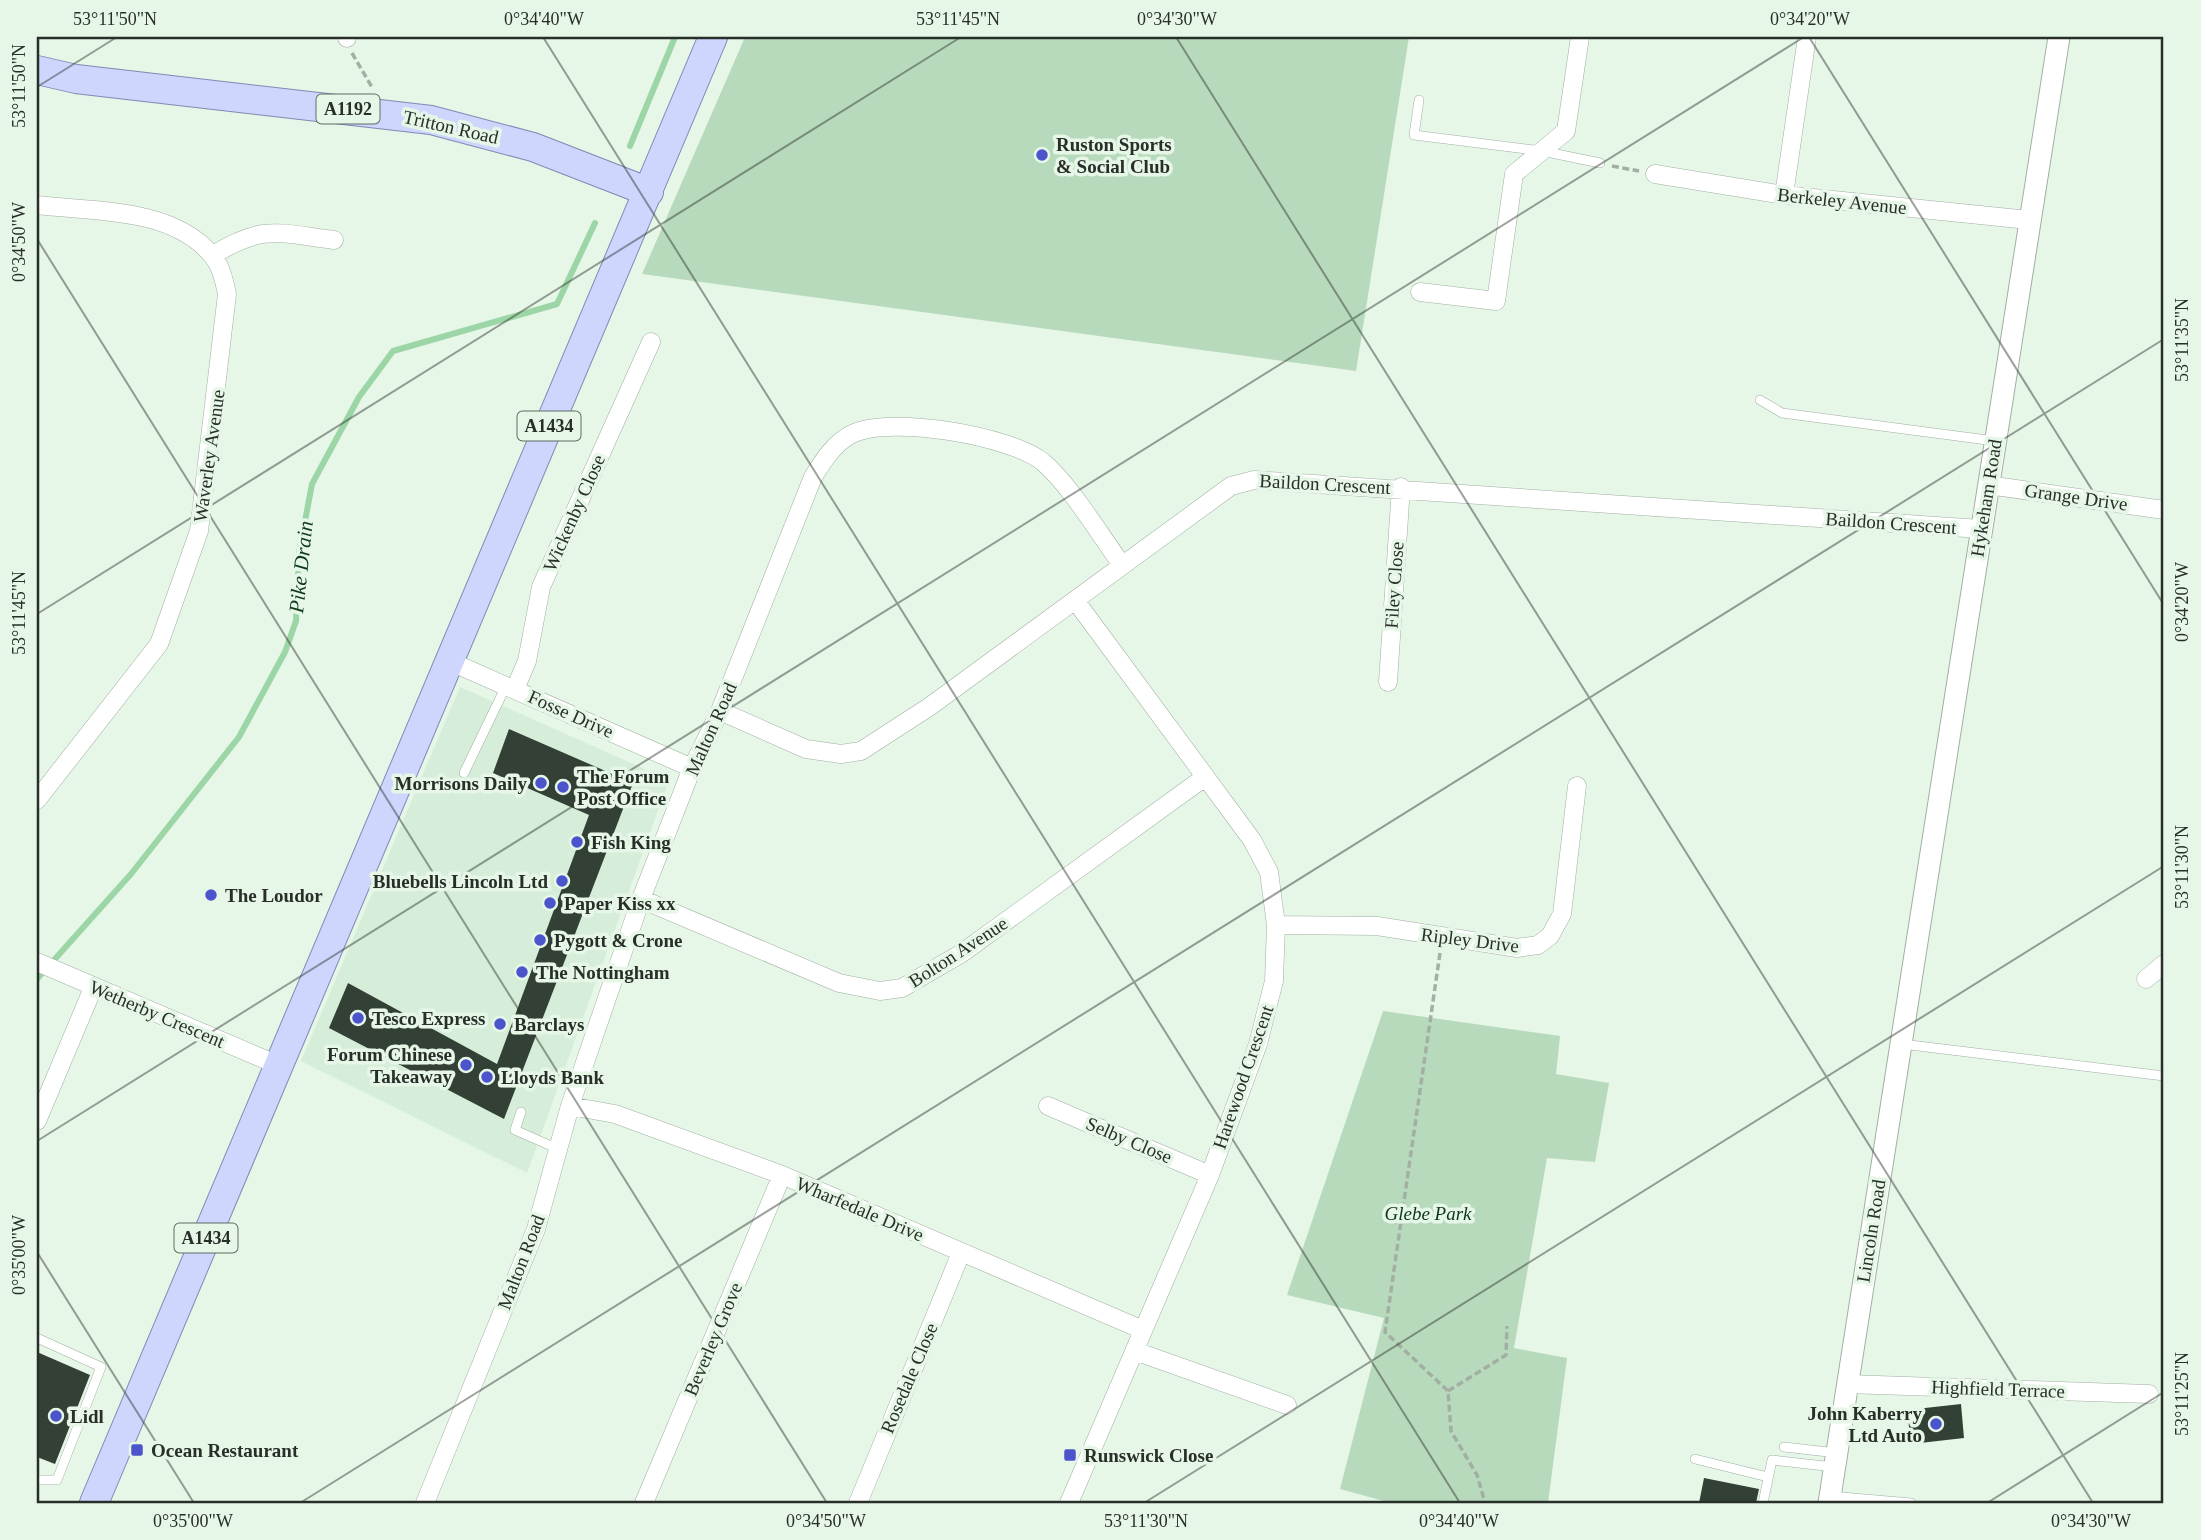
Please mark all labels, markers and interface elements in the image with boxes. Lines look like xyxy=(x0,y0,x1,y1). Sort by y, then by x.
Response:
text: 53°11'50"N xyxy=(73,9,157,29)
text: 0°34'40"W xyxy=(504,9,584,29)
text: 53°11'45"N xyxy=(916,9,1000,29)
text: 0°34'30"W xyxy=(1137,9,1217,29)
text: 0°34'20"W xyxy=(1770,9,1850,29)
text: 53°11'50"N xyxy=(9,44,29,128)
road number: A1192 xyxy=(316,94,380,124)
street label: Tritton Road xyxy=(401,106,501,148)
place label: Ruston Sports & Social Club xyxy=(1056,134,1172,177)
marker: Ruston Sports & Social Club xyxy=(1034,147,1050,163)
street label: Berkeley Avenue xyxy=(1776,184,1908,218)
text: 0°34'50"W xyxy=(9,202,29,282)
text: 53°11'35"N xyxy=(2172,298,2192,382)
street label: Waverley Avenue xyxy=(189,388,229,524)
road number: A1434 xyxy=(518,412,580,440)
street label: Hykeham Road xyxy=(1966,437,2006,558)
street label: Wickenby Close xyxy=(539,451,609,575)
street label: Baildon Crescent xyxy=(1259,470,1392,498)
street label: Grange Drive xyxy=(2023,479,2129,515)
street label: Baildon Crescent xyxy=(1825,508,1958,538)
water label: Pike Drain xyxy=(284,520,318,615)
street label: Filey Close xyxy=(1380,541,1408,629)
text: 0°34'20"W xyxy=(2172,562,2192,642)
text: 53°11'45"N xyxy=(9,571,29,655)
street label: Malton Road xyxy=(681,679,741,779)
street label: Fosse Drive xyxy=(525,686,617,742)
place label: The Forum Post Office xyxy=(577,766,670,809)
place label: Morrisons Daily xyxy=(395,773,527,794)
marker: Morrisons Daily xyxy=(533,775,549,791)
marker: The Forum Post Office xyxy=(555,779,571,795)
text: 53°11'30"N xyxy=(2172,825,2192,909)
place label: Fish King xyxy=(591,832,671,853)
marker: Fish King xyxy=(569,834,585,850)
place label: Bluebells Lincoln Ltd xyxy=(373,871,548,892)
marker: Bluebells Lincoln Ltd xyxy=(554,873,570,889)
place label: The Loudor xyxy=(225,885,323,906)
marker: The Loudor xyxy=(203,887,219,903)
place label: Paper Kiss xx xyxy=(564,893,676,914)
marker: Paper Kiss xx xyxy=(542,895,558,911)
street label: Bolton Avenue xyxy=(905,912,1011,992)
street label: Ripley Drive xyxy=(1420,924,1520,956)
place label: Pygott & Crone xyxy=(554,930,682,951)
marker: Pygott & Crone xyxy=(532,932,548,948)
place label: The Nottingham xyxy=(536,962,670,983)
marker: The Nottingham xyxy=(514,964,530,980)
street label: Wetherby Crescent xyxy=(86,976,228,1052)
street label: Harewood Crescent xyxy=(1209,1002,1278,1152)
place label: Tesco Express xyxy=(372,1008,486,1029)
marker: Tesco Express xyxy=(350,1010,366,1026)
place label: Barclays xyxy=(514,1014,584,1035)
marker: Barclays xyxy=(492,1016,508,1032)
place label: Forum Chinese Takeaway xyxy=(327,1044,452,1087)
marker: Forum Chinese Takeaway xyxy=(458,1057,474,1073)
place label: Lloyds Bank xyxy=(501,1067,604,1088)
marker: Lloyds Bank xyxy=(479,1069,495,1085)
street label: Selby Close xyxy=(1083,1112,1175,1168)
street label: Wharfedale Drive xyxy=(793,1173,927,1245)
street label: Lincoln Road xyxy=(1852,1178,1890,1284)
park label: Glebe Park xyxy=(1384,1203,1472,1224)
street label: Malton Road xyxy=(493,1211,549,1312)
text: 0°35'00"W xyxy=(9,1215,29,1295)
road number: A1434 xyxy=(174,1224,238,1252)
street label: Beverley Grove xyxy=(680,1279,746,1399)
street label: Rosedale Close xyxy=(876,1320,942,1436)
text: 53°11'25"N xyxy=(2172,1352,2192,1436)
street label: Highfield Terrace xyxy=(1931,1376,2065,1402)
place label: John Kaberry Ltd Auto xyxy=(1807,1403,1922,1446)
place label: Lidl xyxy=(70,1406,104,1427)
marker: Lidl xyxy=(48,1408,64,1424)
marker: John Kaberry Ltd Auto xyxy=(1928,1416,1944,1432)
place label: Ocean Restaurant xyxy=(151,1440,299,1461)
marker: Ocean Restaurant xyxy=(129,1442,145,1458)
place label: Runswick Close xyxy=(1084,1445,1213,1466)
marker: Runswick Close xyxy=(1062,1447,1078,1463)
text: 0°35'00"W xyxy=(153,1511,233,1531)
text: 0°34'50"W xyxy=(786,1511,866,1531)
text: 53°11'30"N xyxy=(1104,1511,1188,1531)
text: 0°34'40"W xyxy=(1419,1511,1499,1531)
text: 0°34'30"W xyxy=(2051,1511,2131,1531)

